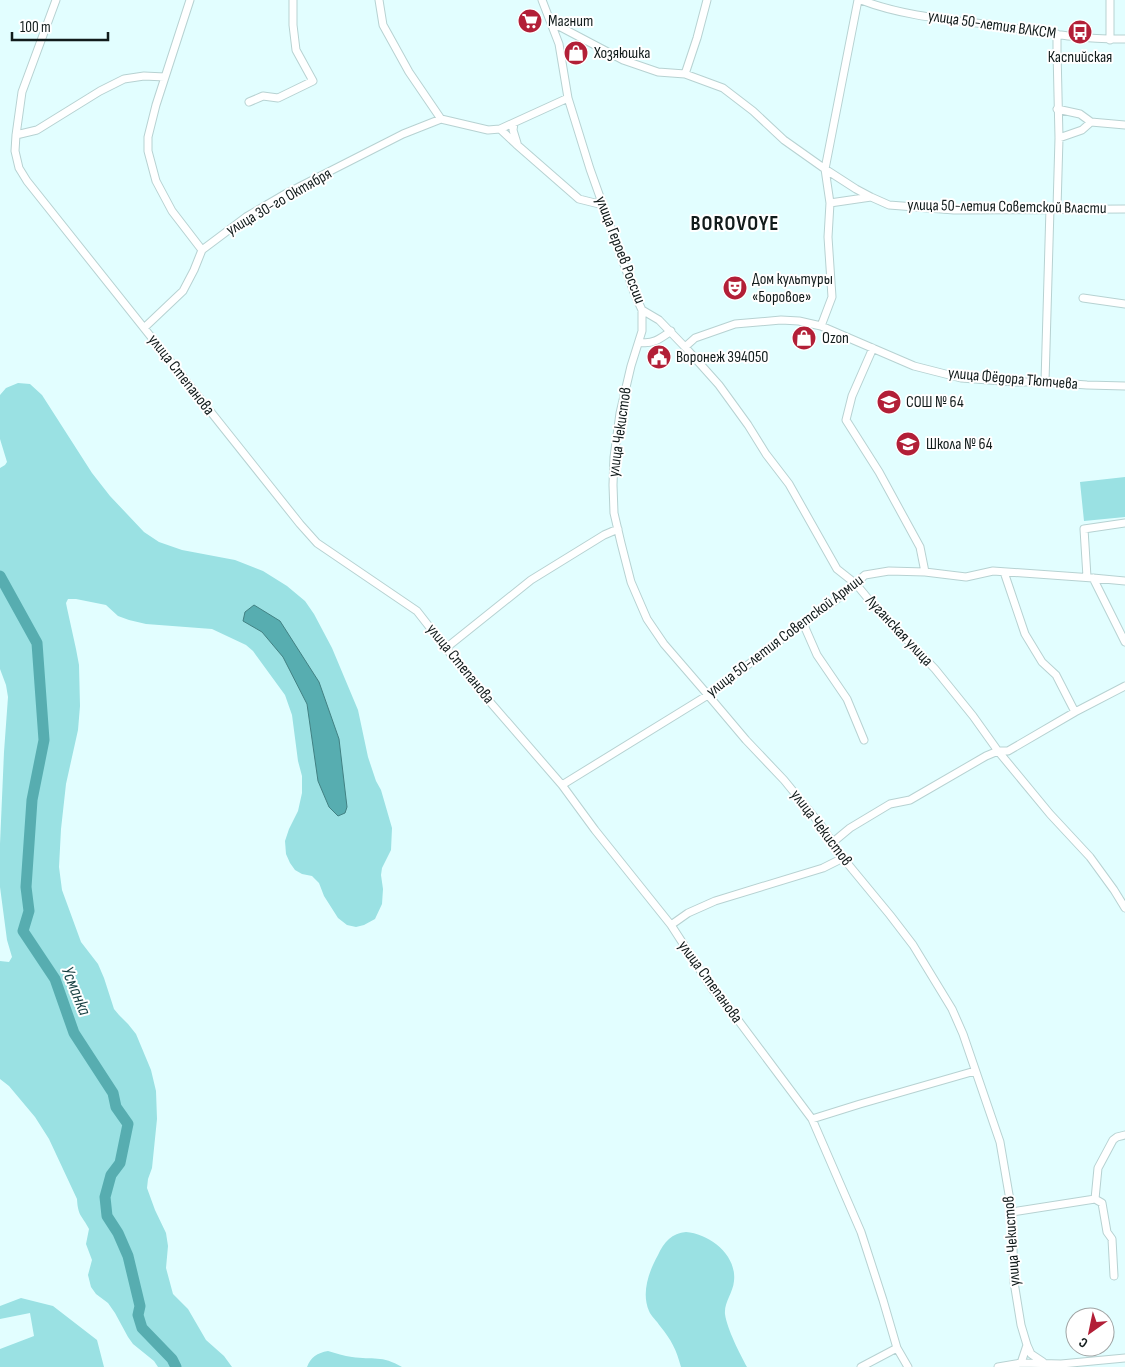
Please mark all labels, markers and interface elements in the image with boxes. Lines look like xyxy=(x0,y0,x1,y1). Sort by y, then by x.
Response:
street label: улица 50-летия ВЛКСМ xyxy=(927,7,1057,43)
supermarket icon: Магнит xyxy=(517,8,543,34)
scale bar xyxy=(12,10,109,42)
place label: Магнит xyxy=(548,12,593,31)
text: 100 m xyxy=(20,18,51,37)
bus stop icon: Каспийская xyxy=(1067,19,1093,45)
shop icon: Хозяюшка xyxy=(563,40,589,66)
place label: Хозяюшка xyxy=(593,44,650,63)
place label: Каспийская xyxy=(1048,48,1112,67)
street label: улица 30-го Октября xyxy=(223,164,335,240)
street label: улица Героев России xyxy=(591,194,649,306)
street label: улица 50-летия Советской Власти xyxy=(907,196,1107,218)
district label: BOROVOYE xyxy=(691,211,779,236)
place label: Дом культуры «Боровое» xyxy=(752,270,833,307)
theatre icon: Дом культуры «Боровое» xyxy=(722,275,748,301)
shop icon: Ozon xyxy=(791,325,817,351)
place label: Ozon xyxy=(822,329,849,348)
street label: улица Степанова xyxy=(144,331,218,419)
public building icon: Воронеж 394050 xyxy=(646,344,672,370)
place label: Воронеж 394050 xyxy=(676,348,768,367)
street label: улица Фёдора Тютчева xyxy=(947,364,1079,394)
street label: улица Чекистов xyxy=(604,386,636,478)
school or university icon: СОШ № 64 xyxy=(876,389,902,415)
place label: СОШ № 64 xyxy=(906,393,964,412)
school or university icon: Школа № 64 xyxy=(895,431,921,457)
place label: Школа № 64 xyxy=(926,435,993,454)
street label: улица 50-летия Советской Армии xyxy=(703,571,867,701)
street label: Луганская улица xyxy=(861,591,937,670)
street label: улица Степанова xyxy=(422,620,498,708)
street label: улица Чекистов xyxy=(786,786,856,870)
street label: улица Степанова xyxy=(674,937,746,1027)
water label: Усманка xyxy=(57,964,96,1019)
street label: улица Чекистов xyxy=(999,1195,1025,1287)
north arrow xyxy=(1065,1307,1115,1357)
text: С xyxy=(1076,1333,1091,1352)

